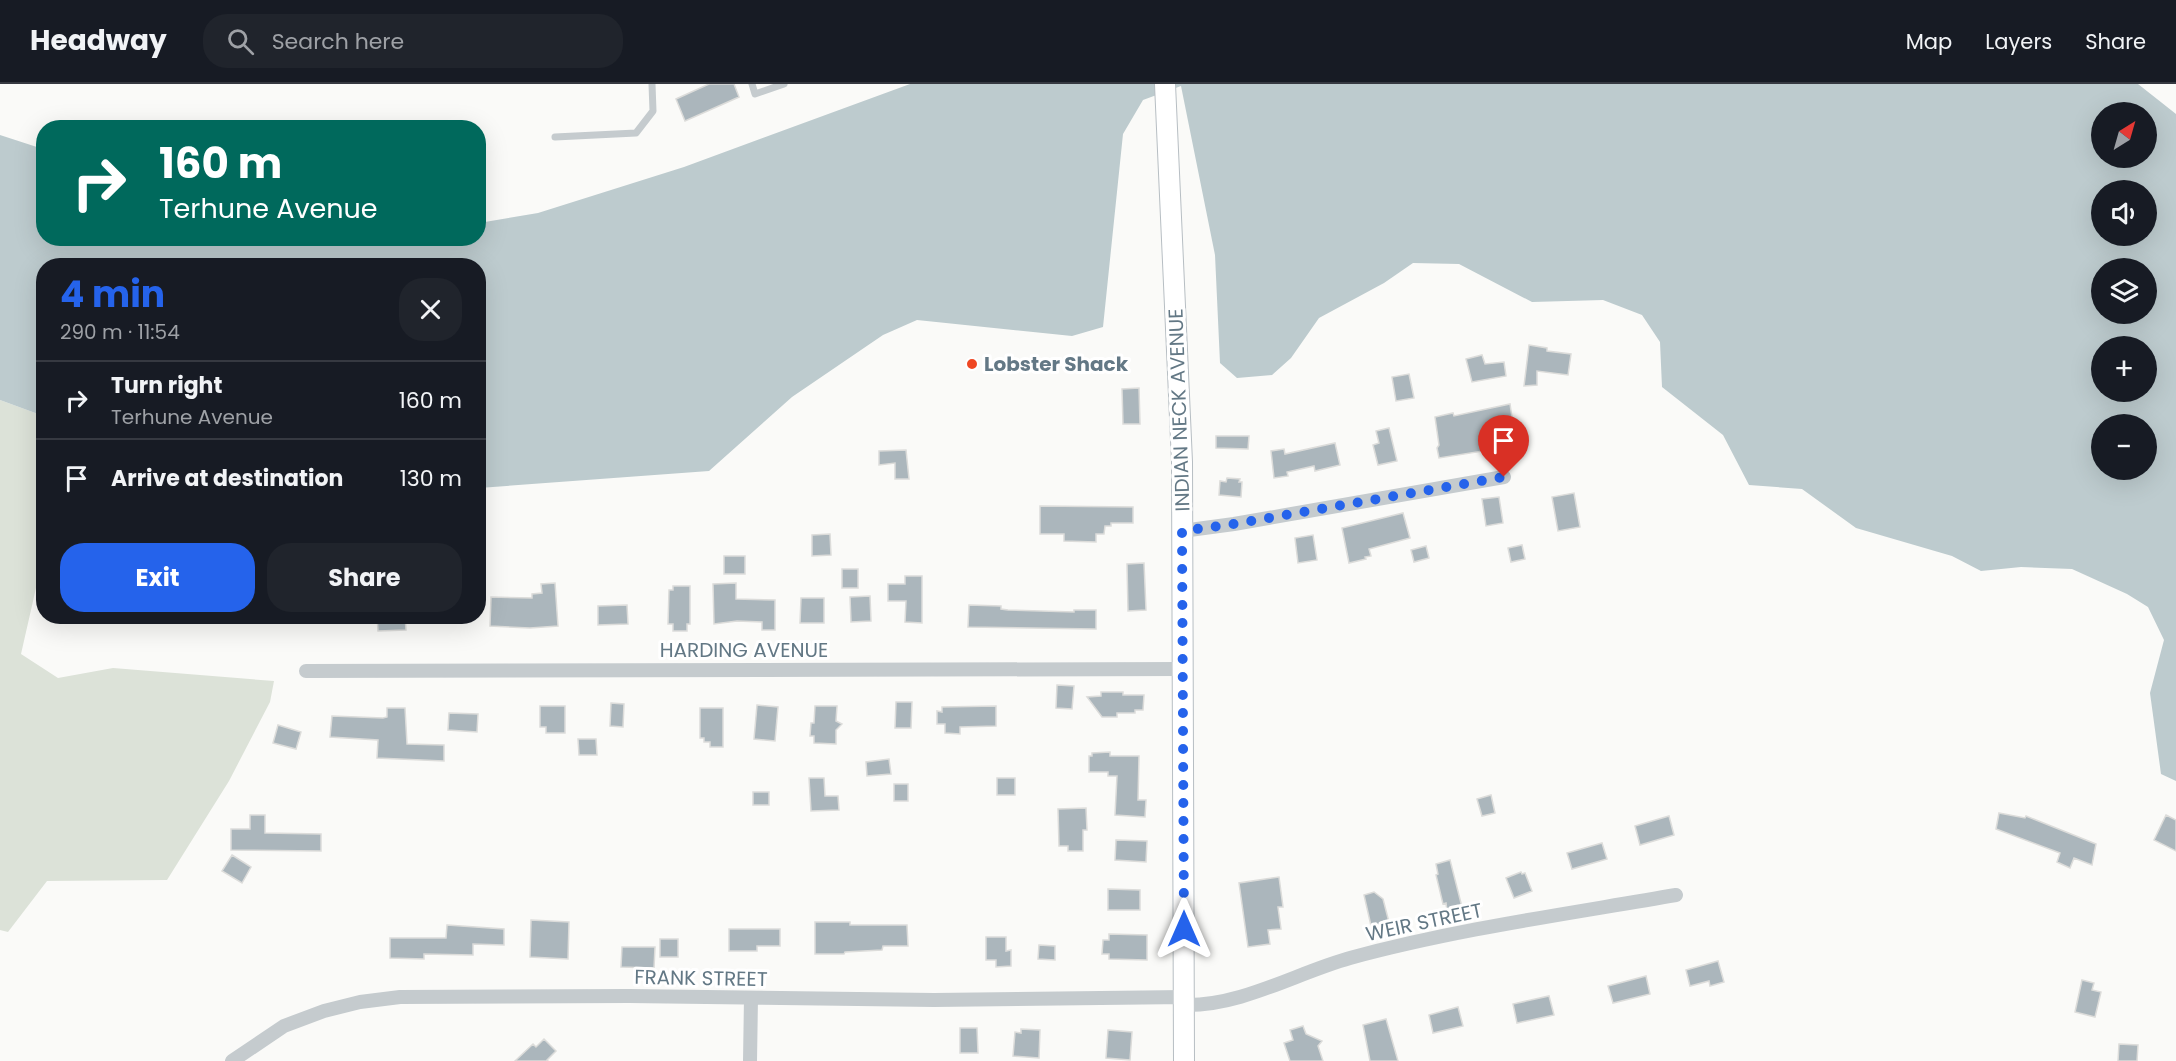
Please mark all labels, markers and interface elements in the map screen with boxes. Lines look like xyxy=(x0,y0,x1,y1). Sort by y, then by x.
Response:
search box xyxy=(203,14,623,68)
text: Headway xyxy=(30,21,167,60)
icon: search xyxy=(224,25,257,58)
text: Search here xyxy=(272,26,404,57)
text: Map xyxy=(1906,27,1952,56)
text: Layers xyxy=(1985,27,2052,56)
text: Share xyxy=(2085,27,2146,56)
north arrow xyxy=(2091,102,2157,168)
map controls xyxy=(2091,102,2157,480)
text: 160 m xyxy=(159,134,282,193)
icon: right xyxy=(60,144,138,222)
button: sound xyxy=(2091,180,2157,246)
text: Terhune Avenue xyxy=(159,190,378,227)
button: layers xyxy=(2091,258,2157,324)
text: 4 min xyxy=(60,269,165,320)
button: close xyxy=(399,278,462,341)
street label: INDIAN NECK AVENUE xyxy=(1161,308,1197,512)
text: 290 m · 11:54 xyxy=(60,318,180,346)
button: + xyxy=(2091,336,2157,402)
place label: Lobster Shack xyxy=(984,350,1129,378)
marker: Lobster Shack xyxy=(965,357,979,371)
text: Turn right xyxy=(111,370,222,401)
icon: right xyxy=(60,384,93,417)
text: 160 m xyxy=(399,385,462,416)
text: Terhune Avenue xyxy=(111,403,273,431)
button: − xyxy=(2091,414,2157,480)
pin xyxy=(1478,415,1529,477)
icon: arrive xyxy=(1487,424,1520,457)
icon: arrive xyxy=(60,462,93,495)
text: Arrive at destination xyxy=(111,463,343,494)
text: 130 m xyxy=(400,463,462,494)
button: Exit xyxy=(60,543,255,612)
button: Share xyxy=(267,543,462,612)
street label: HARDING AVENUE xyxy=(660,636,828,664)
street label: WEIR STREET xyxy=(1363,896,1485,948)
position arrow xyxy=(1152,897,1216,961)
street label: FRANK STREET xyxy=(634,963,768,993)

